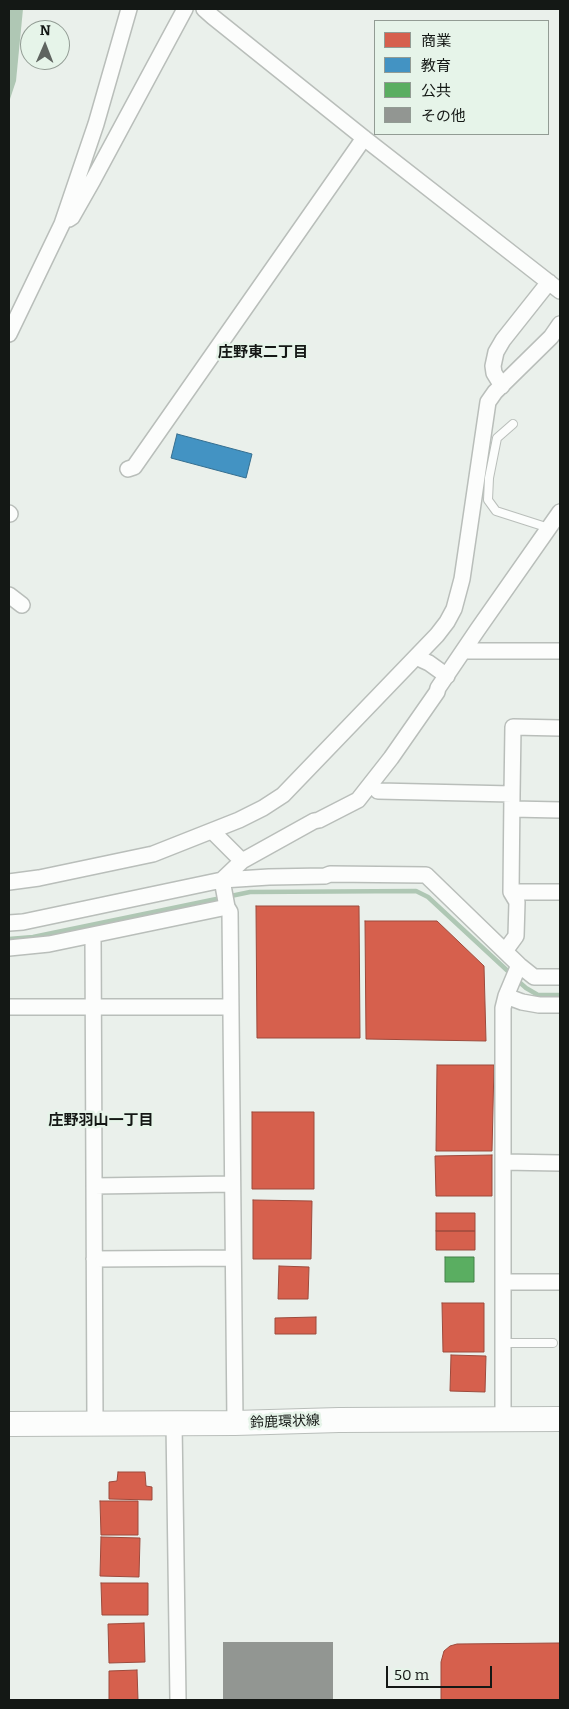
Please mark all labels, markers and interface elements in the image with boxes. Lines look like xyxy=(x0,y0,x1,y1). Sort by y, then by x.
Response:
north arrow xyxy=(20,20,70,70)
legend xyxy=(374,20,549,135)
text: N xyxy=(40,22,51,39)
text: 商業 xyxy=(421,32,451,50)
text: 教育 xyxy=(421,57,451,75)
text: 公共 xyxy=(421,82,451,100)
text: その他 xyxy=(421,107,466,125)
district label: 庄野東二丁目 xyxy=(218,344,308,362)
district label: 庄野羽山一丁目 xyxy=(49,1112,153,1130)
street label: 鈴鹿環状線 xyxy=(250,1412,320,1432)
scale bar xyxy=(389,1656,495,1688)
text: 50 m xyxy=(394,1666,429,1684)

